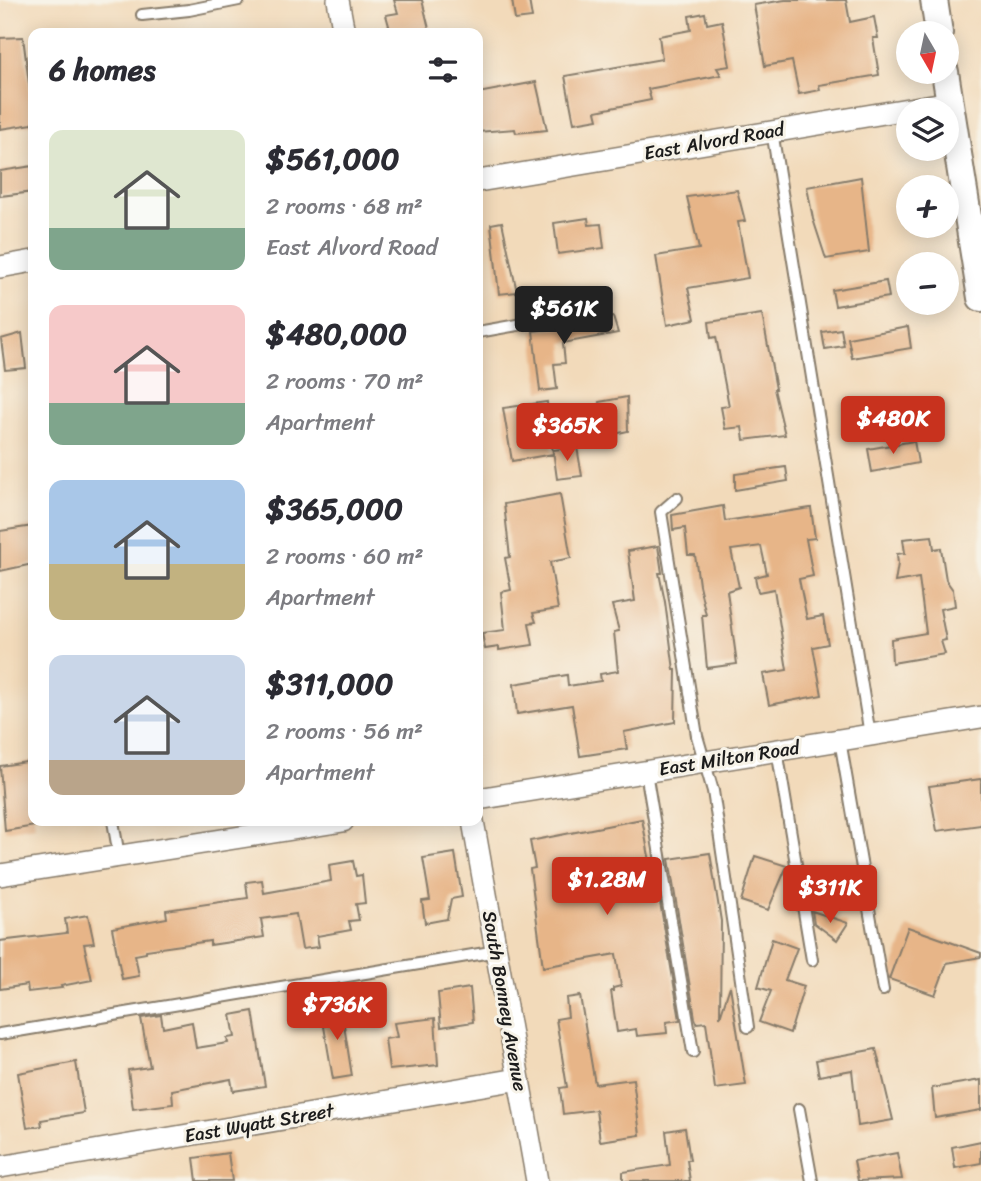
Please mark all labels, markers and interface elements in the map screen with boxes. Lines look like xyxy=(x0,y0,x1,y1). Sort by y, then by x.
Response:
north arrow xyxy=(896,21,959,84)
map controls xyxy=(896,21,959,315)
text: 6 homes xyxy=(49,43,156,97)
icon: filters xyxy=(424,51,462,89)
button: layers xyxy=(896,98,959,161)
street label: East Alvord Road xyxy=(641,112,789,170)
text: $561,000 xyxy=(266,132,399,186)
icon: home xyxy=(105,158,189,242)
button: + xyxy=(896,175,959,238)
text: 2 rooms · 68 m² xyxy=(266,186,423,227)
text: East Alvord Road xyxy=(266,227,438,268)
button: − xyxy=(896,252,959,315)
pin: $561K xyxy=(515,286,613,346)
text: $561K xyxy=(531,288,597,329)
text: $480,000 xyxy=(266,307,407,361)
icon: home xyxy=(105,333,189,417)
text: 2 rooms · 70 m² xyxy=(266,361,424,402)
pin: $480K xyxy=(844,396,942,456)
text: $480K xyxy=(857,398,929,439)
text: Apartment xyxy=(266,402,375,443)
pin: $365K xyxy=(518,404,616,463)
text: $365K xyxy=(532,405,602,446)
text: $365,000 xyxy=(266,482,403,536)
icon: home xyxy=(105,508,189,592)
text: 2 rooms · 60 m² xyxy=(266,536,424,577)
text: Apartment xyxy=(266,577,375,618)
text: $311,000 xyxy=(266,657,393,711)
icon: home xyxy=(105,683,189,767)
text: 2 rooms · 56 m² xyxy=(266,711,423,752)
street label: East Milton Road xyxy=(656,730,804,785)
text: Apartment xyxy=(266,752,375,793)
pin: $1.28M xyxy=(550,858,664,917)
text: $1.28M xyxy=(568,859,646,900)
pin: $311K xyxy=(781,866,879,925)
text: $311K xyxy=(799,867,861,908)
street label: South Bonney Avenue xyxy=(473,908,537,1094)
pin: $736K xyxy=(288,982,386,1042)
text: $736K xyxy=(303,984,371,1025)
street label: East Wyatt Street xyxy=(182,1093,338,1152)

